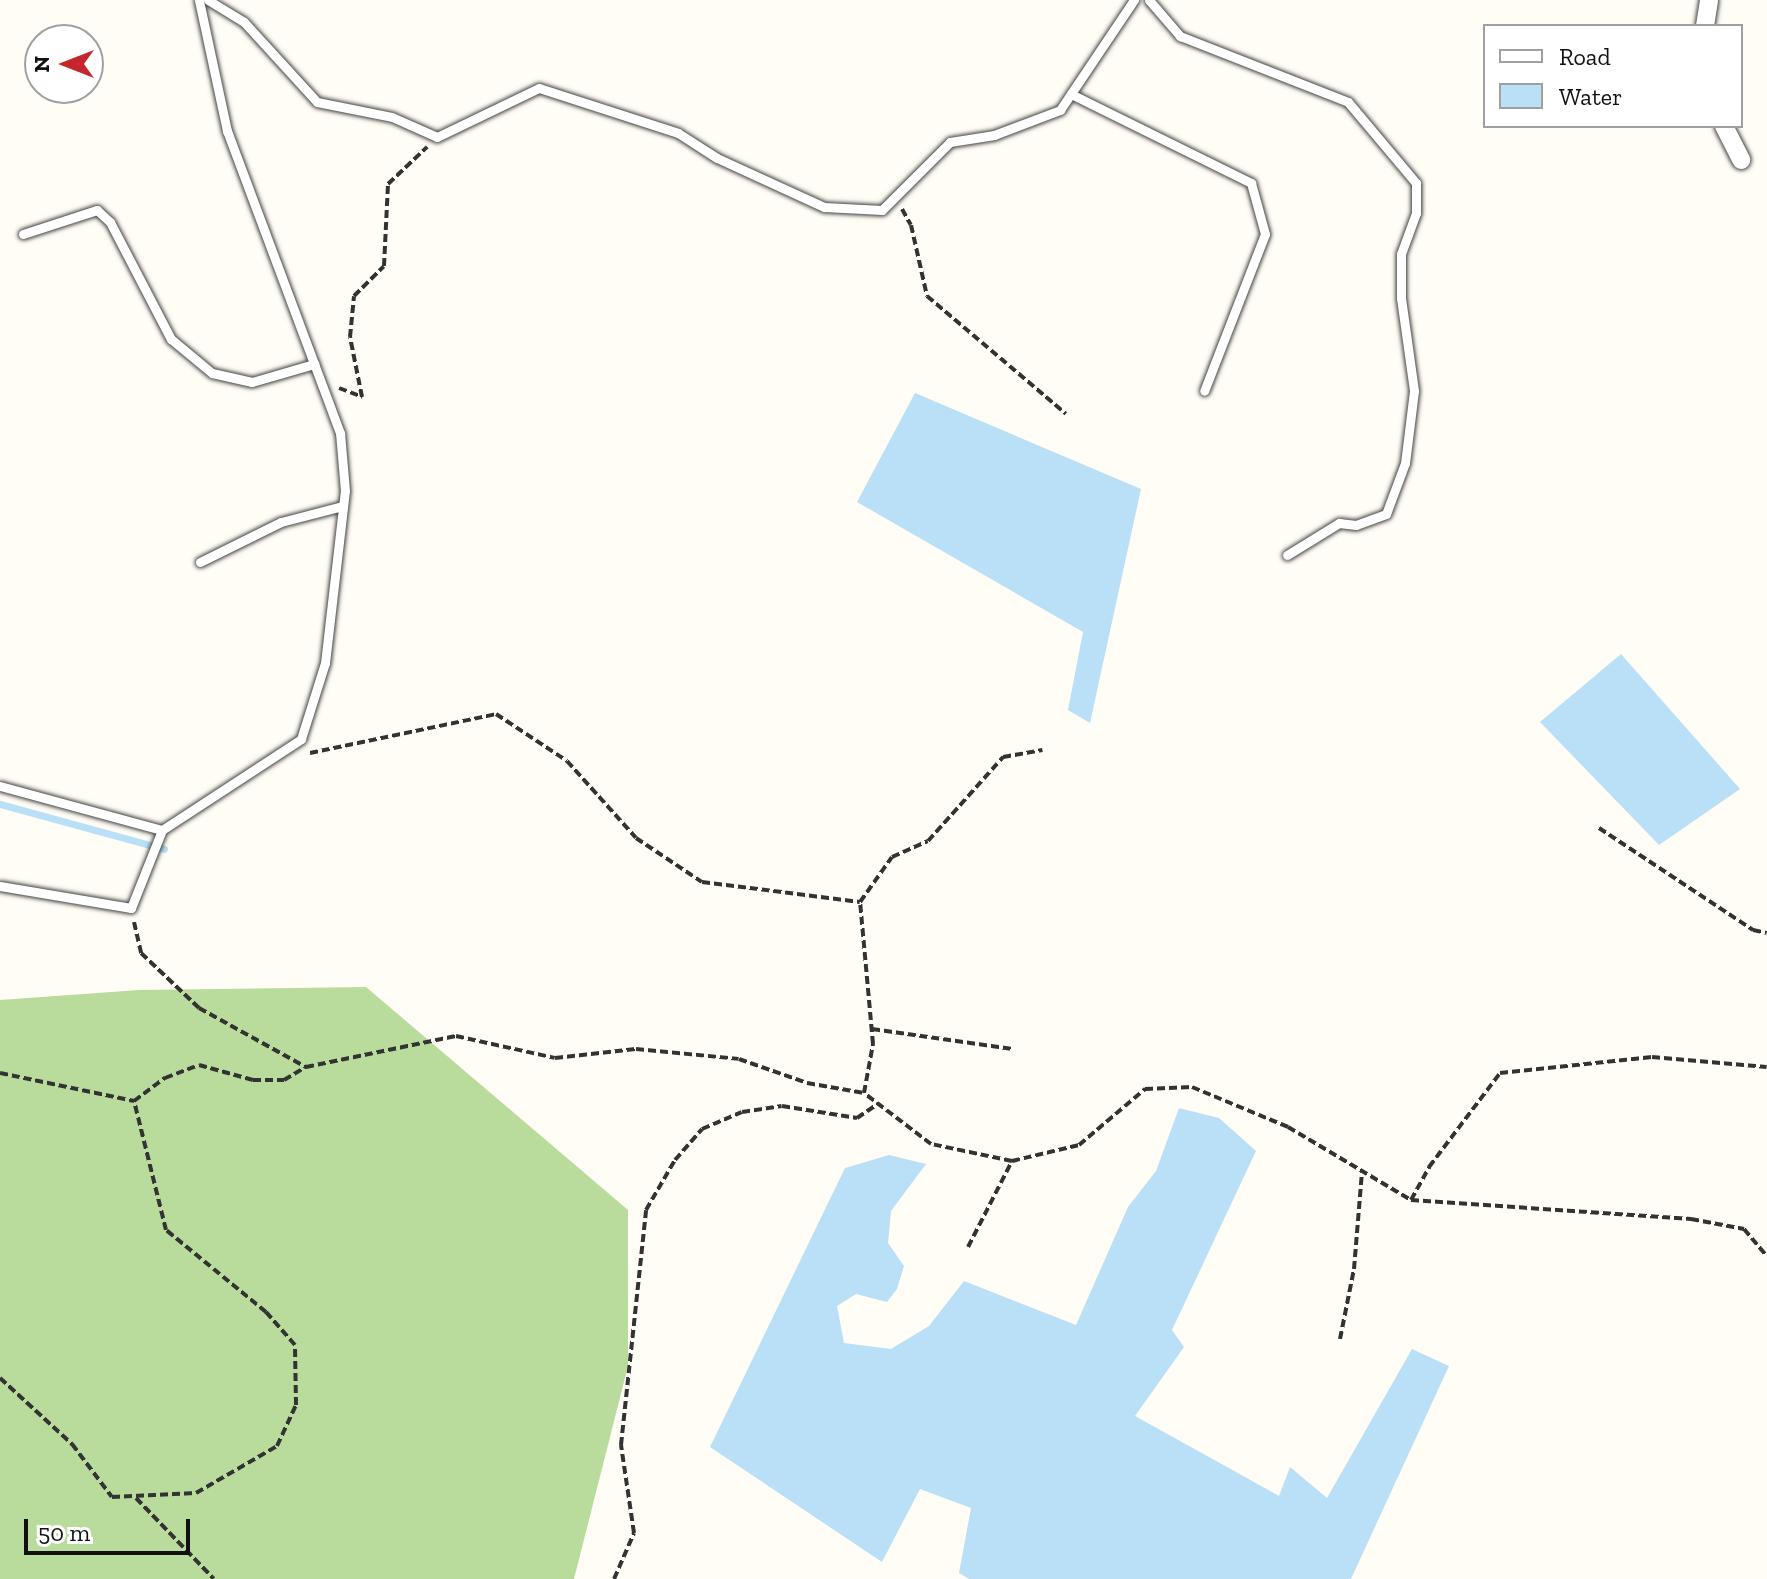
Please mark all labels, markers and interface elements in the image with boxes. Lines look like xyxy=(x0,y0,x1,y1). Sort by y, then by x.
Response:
north arrow xyxy=(24,24,104,104)
legend xyxy=(1483,24,1743,128)
text: Road xyxy=(1559,42,1611,71)
text: N xyxy=(28,56,55,72)
text: Water xyxy=(1559,82,1622,111)
scale bar xyxy=(28,1503,194,1553)
text: 50 m xyxy=(38,1518,90,1547)

